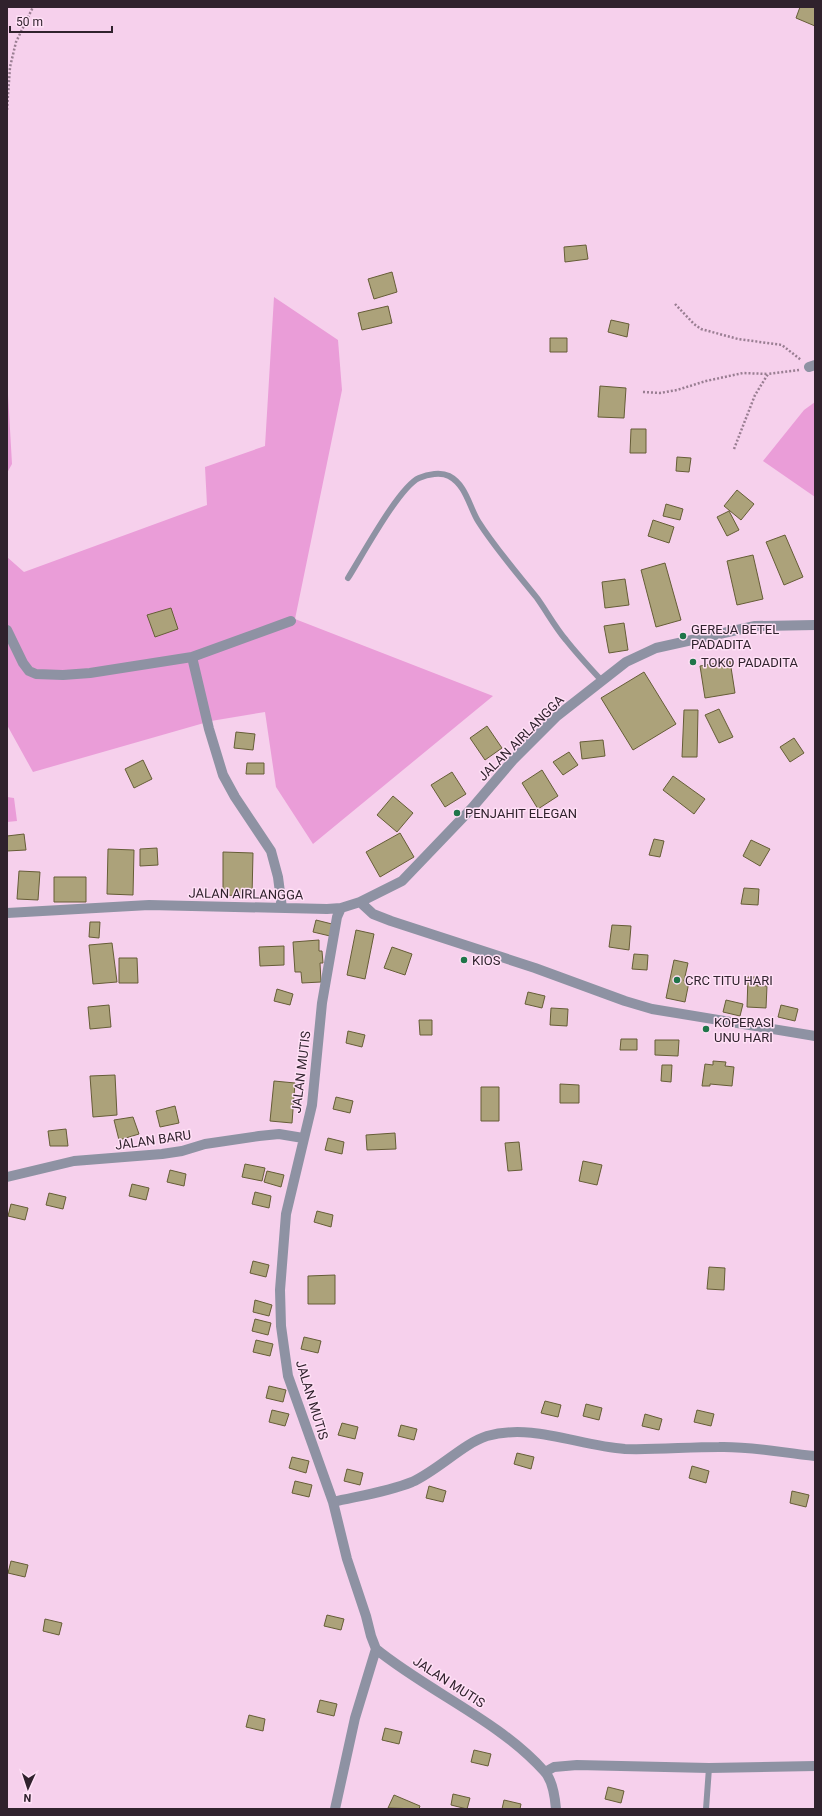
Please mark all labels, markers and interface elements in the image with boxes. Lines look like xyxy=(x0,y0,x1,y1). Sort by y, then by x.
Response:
scale bar xyxy=(10,8,112,34)
text: 50 m xyxy=(16,15,43,29)
place label: GEREJA BETEL PADADITA xyxy=(691,622,779,652)
marker: GEREJA BETEL PADADITA xyxy=(678,631,688,641)
place label: TOKO PADADITA xyxy=(701,655,798,670)
marker: TOKO PADADITA xyxy=(688,657,698,667)
street label: JALAN AIRLANGGA xyxy=(475,692,567,784)
place label: PENJAHIT ELEGAN xyxy=(465,806,577,821)
marker: PENJAHIT ELEGAN xyxy=(452,808,462,818)
street label: JALAN AIRLANGGA xyxy=(189,886,304,903)
place label: KIOS xyxy=(472,953,501,968)
marker: KIOS xyxy=(459,955,469,965)
place label: CRC TITU HARI xyxy=(685,973,773,988)
marker: CRC TITU HARI xyxy=(672,975,682,985)
place label: KOPERASI UNU HARI xyxy=(714,1015,774,1045)
marker: KOPERASI UNU HARI xyxy=(701,1024,711,1034)
street label: JALAN MUTIS xyxy=(289,1030,313,1114)
street label: JALAN BARU xyxy=(114,1127,192,1153)
street label: JALAN MUTIS xyxy=(293,1358,331,1442)
street label: JALAN MUTIS xyxy=(410,1653,488,1711)
north arrow xyxy=(8,1768,48,1808)
text: N xyxy=(23,1791,32,1804)

